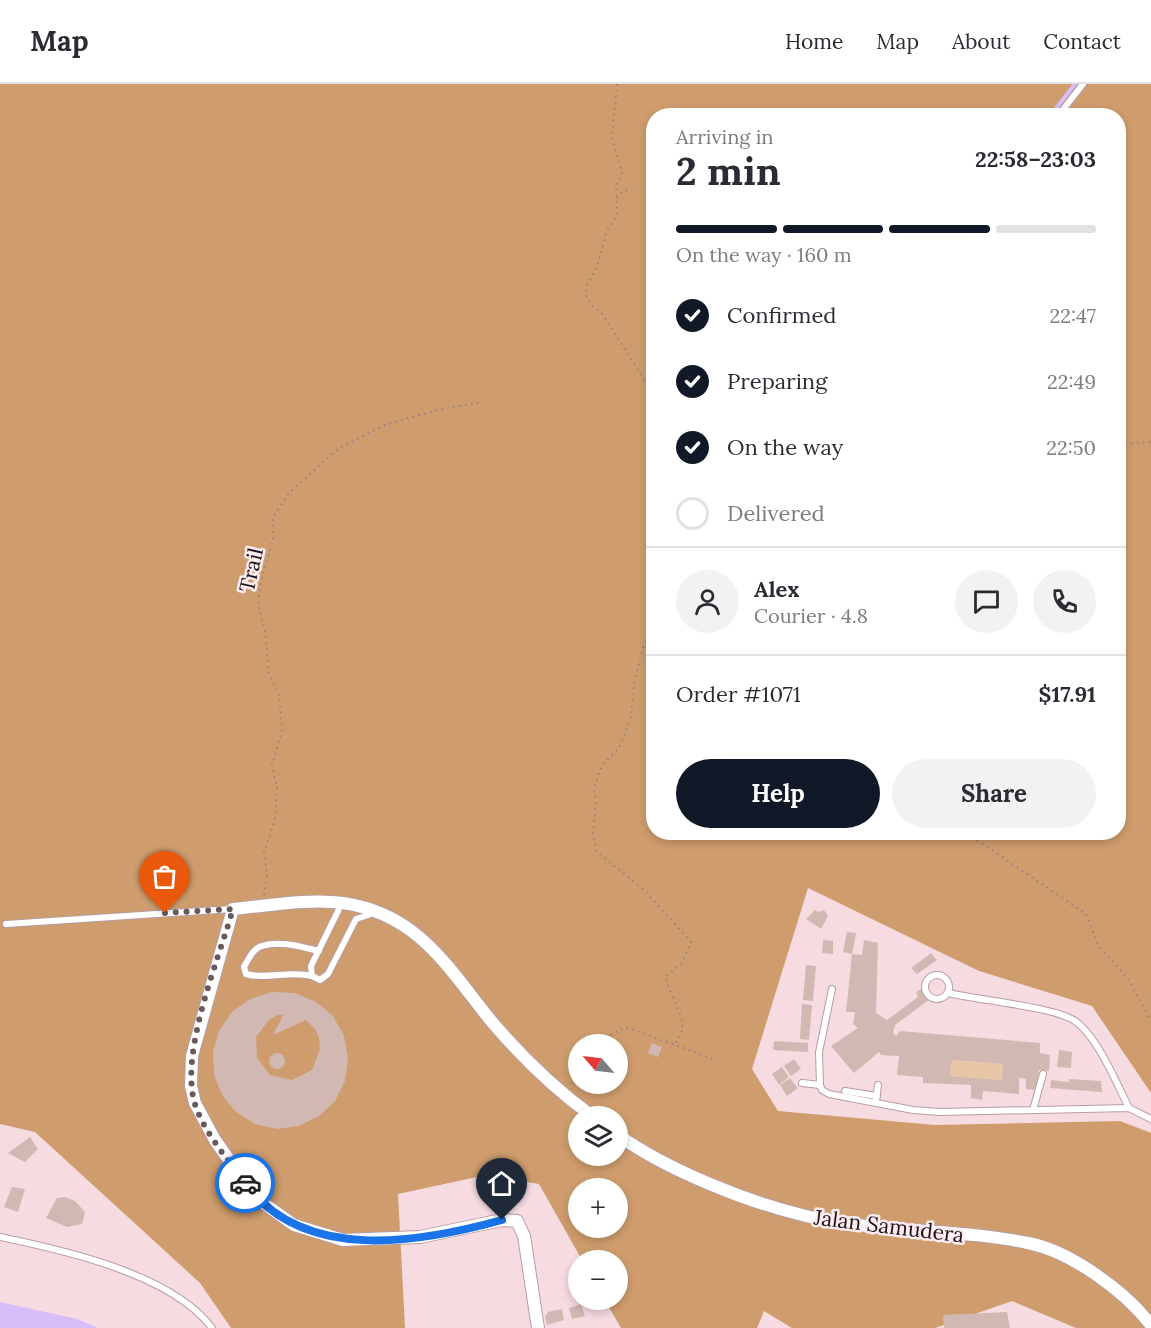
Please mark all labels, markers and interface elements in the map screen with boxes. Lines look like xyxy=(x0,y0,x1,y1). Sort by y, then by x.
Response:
text: Map xyxy=(30,23,89,59)
text: Home xyxy=(785,28,843,55)
text: Map xyxy=(876,28,919,55)
text: About xyxy=(952,28,1010,55)
text: Contact xyxy=(1043,28,1121,55)
text: Arriving in xyxy=(676,124,773,149)
text: 22:58–23:03 xyxy=(975,145,1096,173)
text: 2 min xyxy=(676,146,781,196)
text: On the way · 160 m xyxy=(676,242,852,267)
icon: check xyxy=(676,299,709,332)
text: Confirmed xyxy=(727,301,836,329)
text: 22:47 xyxy=(1049,303,1096,328)
icon: check xyxy=(676,365,709,398)
text: Preparing xyxy=(727,367,827,395)
text: 22:49 xyxy=(1047,369,1096,394)
icon: check xyxy=(676,431,709,464)
text: On the way xyxy=(727,433,843,461)
text: 22:50 xyxy=(1046,435,1096,460)
text: Delivered xyxy=(727,499,825,527)
street label: Trail xyxy=(233,545,269,595)
button: person xyxy=(676,570,739,633)
button: chat xyxy=(955,570,1018,633)
button: phone xyxy=(1033,570,1096,633)
text: Alex xyxy=(754,575,799,603)
text: Courier · 4.8 xyxy=(754,603,868,628)
text: Order #1071 xyxy=(676,680,801,708)
text: $17.91 xyxy=(1038,680,1096,708)
button: Help xyxy=(676,759,880,828)
button: Share xyxy=(892,759,1096,828)
pin xyxy=(139,851,190,913)
icon: bag xyxy=(148,860,181,893)
north arrow xyxy=(568,1034,628,1094)
map controls xyxy=(568,1034,628,1310)
button: layers xyxy=(568,1106,628,1166)
courier xyxy=(215,1153,275,1213)
pin xyxy=(476,1158,527,1220)
icon: car xyxy=(229,1167,262,1200)
icon: home xyxy=(485,1167,518,1200)
button: + xyxy=(568,1178,628,1238)
street label: Jalan Samudera xyxy=(811,1203,966,1249)
button: − xyxy=(568,1250,628,1310)

